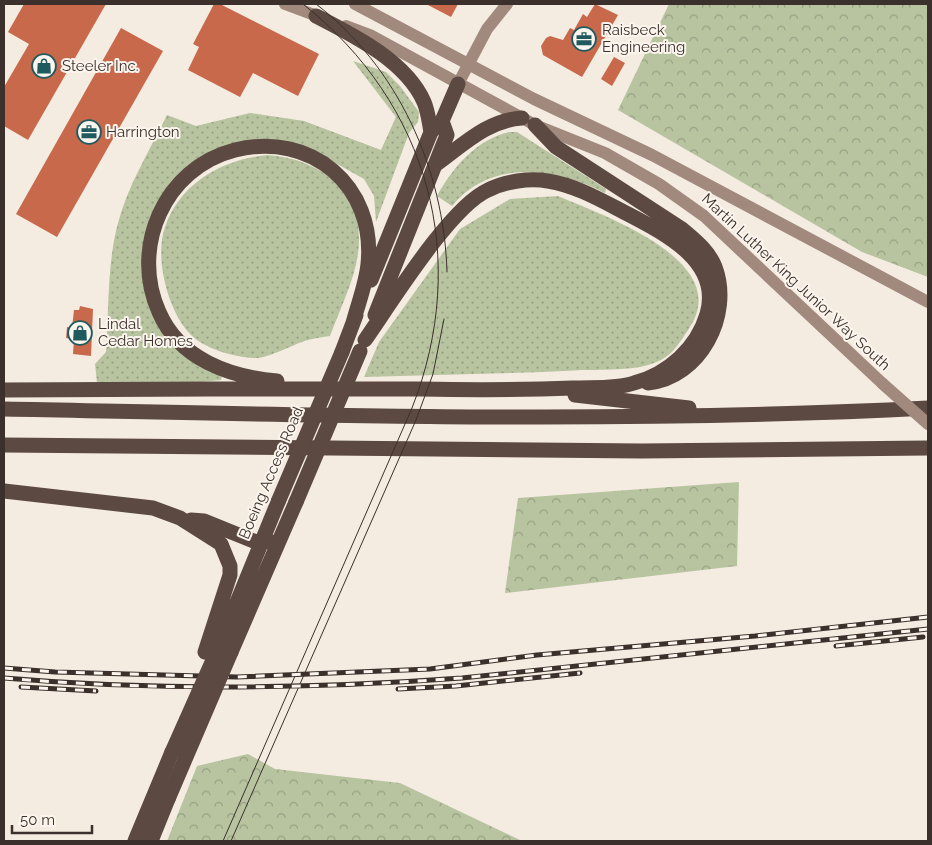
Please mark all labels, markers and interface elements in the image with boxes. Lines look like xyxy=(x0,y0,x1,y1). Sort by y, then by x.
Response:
place label: Raisbeck Engineering xyxy=(602,21,685,56)
office icon: Raisbeck Engineering xyxy=(571,26,597,52)
shop icon: Steeler Inc. xyxy=(31,53,57,79)
place label: Steeler Inc. xyxy=(62,57,139,75)
office icon: Harrington xyxy=(76,119,102,145)
place label: Harrington xyxy=(106,123,180,141)
street label: Martin Luther King Junior Way South xyxy=(698,190,894,374)
place label: Lindal Cedar Homes xyxy=(98,315,193,350)
shop icon: Lindal Cedar Homes xyxy=(67,320,93,346)
street label: Boeing Access Road xyxy=(235,404,307,542)
scale bar xyxy=(12,802,92,834)
text: 50 m xyxy=(20,811,55,829)

